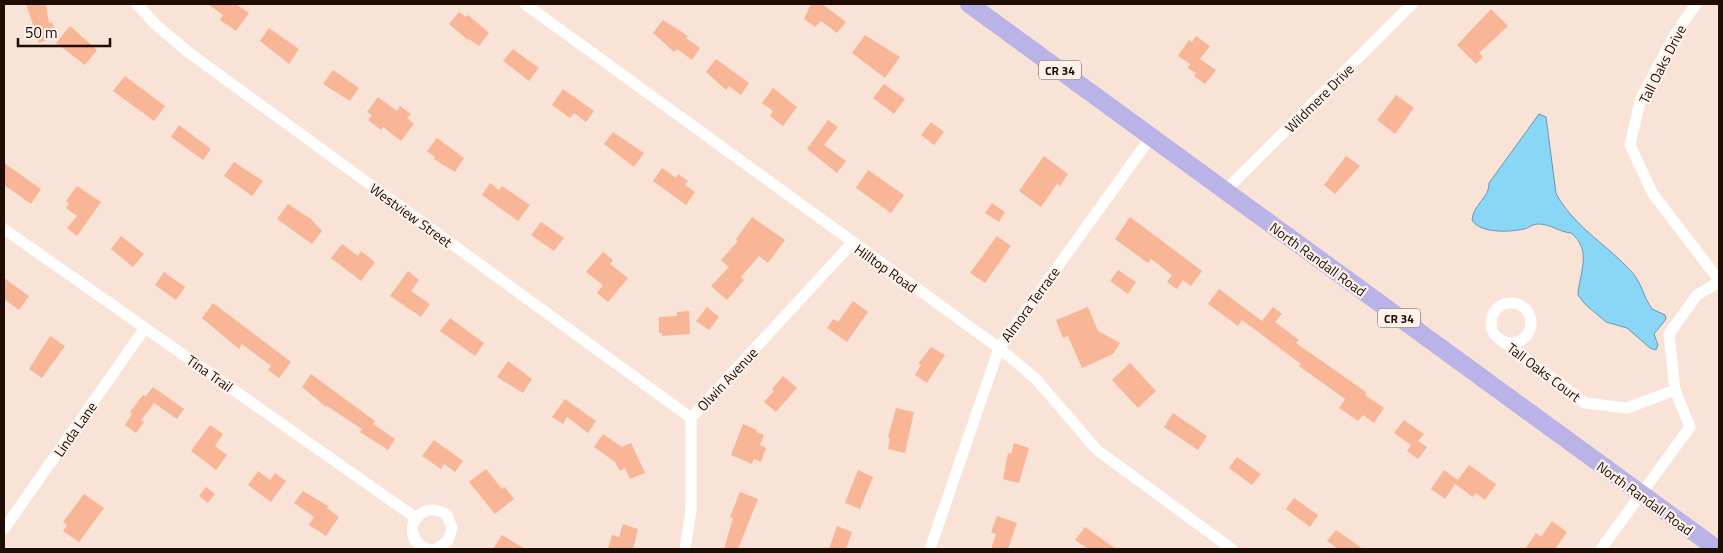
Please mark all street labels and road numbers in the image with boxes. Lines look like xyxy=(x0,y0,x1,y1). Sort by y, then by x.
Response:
street label: Tall Oaks Drive xyxy=(1633,21,1691,107)
street label: Wildmere Drive xyxy=(1280,59,1358,137)
road number: CR 34 xyxy=(1039,60,1081,80)
street label: Westview Street xyxy=(365,178,457,252)
street label: North Randall Road xyxy=(1265,217,1371,301)
street label: Hilltop Road xyxy=(850,239,922,297)
street label: Almora Terrace xyxy=(995,262,1065,346)
road number: CR 34 xyxy=(1378,308,1420,328)
street label: Tall Oaks Court xyxy=(1503,337,1585,407)
street label: Olwin Avenue xyxy=(692,342,762,416)
street label: Tina Trail xyxy=(183,349,237,397)
street label: Linda Lane xyxy=(48,397,102,461)
street label: North Randall Road xyxy=(1592,456,1698,540)

